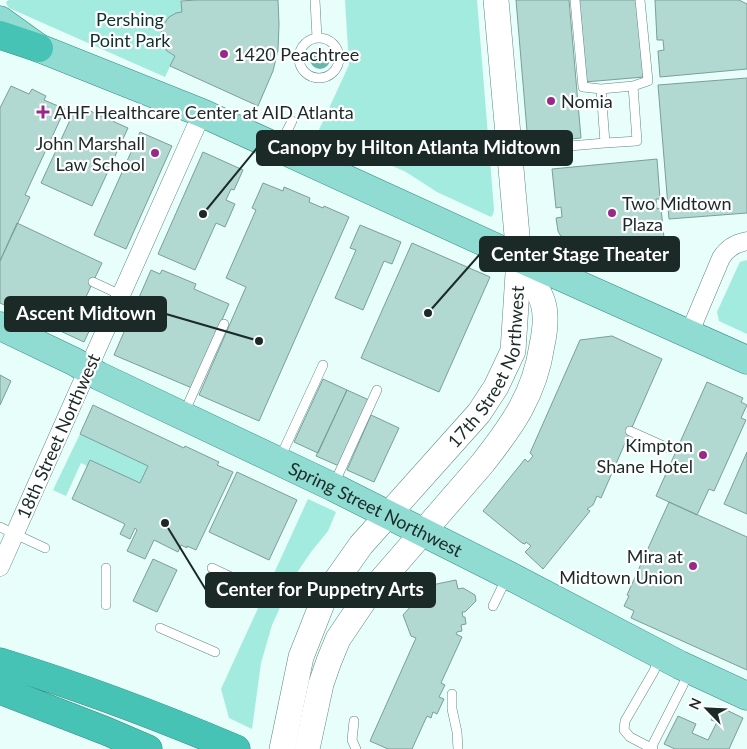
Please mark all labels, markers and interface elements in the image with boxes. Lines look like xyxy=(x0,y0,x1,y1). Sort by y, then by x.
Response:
park label: Pershing Point Park xyxy=(89,8,171,51)
place label: 1420 Peachtree xyxy=(234,43,359,65)
marker: 1420 Peachtree xyxy=(218,48,230,60)
place label: Nomia xyxy=(561,90,613,112)
marker: Nomia xyxy=(545,95,557,107)
place label: AHF Healthcare Center at AID Atlanta xyxy=(54,101,354,123)
marker: AHF Healthcare Center at AID Atlanta xyxy=(36,105,50,119)
callout: Canopy by Hilton Atlanta Midtown xyxy=(257,131,572,165)
place label: John Marshall Law School xyxy=(36,132,145,175)
text: Canopy by Hilton Atlanta Midtown xyxy=(268,135,560,158)
marker: John Marshall Law School xyxy=(149,147,161,159)
place label: Two Midtown Plaza xyxy=(622,192,732,235)
marker: Two Midtown Plaza xyxy=(606,207,618,219)
callout: Center Stage Theater xyxy=(480,237,679,271)
text: Center Stage Theater xyxy=(491,242,670,265)
street label: 17th Street Northwest xyxy=(443,284,528,452)
callout: Ascent Midtown xyxy=(5,297,166,331)
text: Ascent Midtown xyxy=(15,301,156,324)
street label: 18th Street Northwest xyxy=(12,350,105,522)
place label: Kimpton Shane Hotel xyxy=(597,434,693,477)
marker: Kimpton Shane Hotel xyxy=(697,449,709,461)
street label: Spring Street Northwest xyxy=(285,457,467,562)
place label: Mira at Midtown Union xyxy=(559,545,684,588)
marker: Mira at Midtown Union xyxy=(687,560,699,572)
callout: Center for Puppetry Arts xyxy=(206,573,435,607)
text: Center for Puppetry Arts xyxy=(216,577,424,600)
north arrow xyxy=(682,684,732,734)
text: N xyxy=(685,695,705,712)

